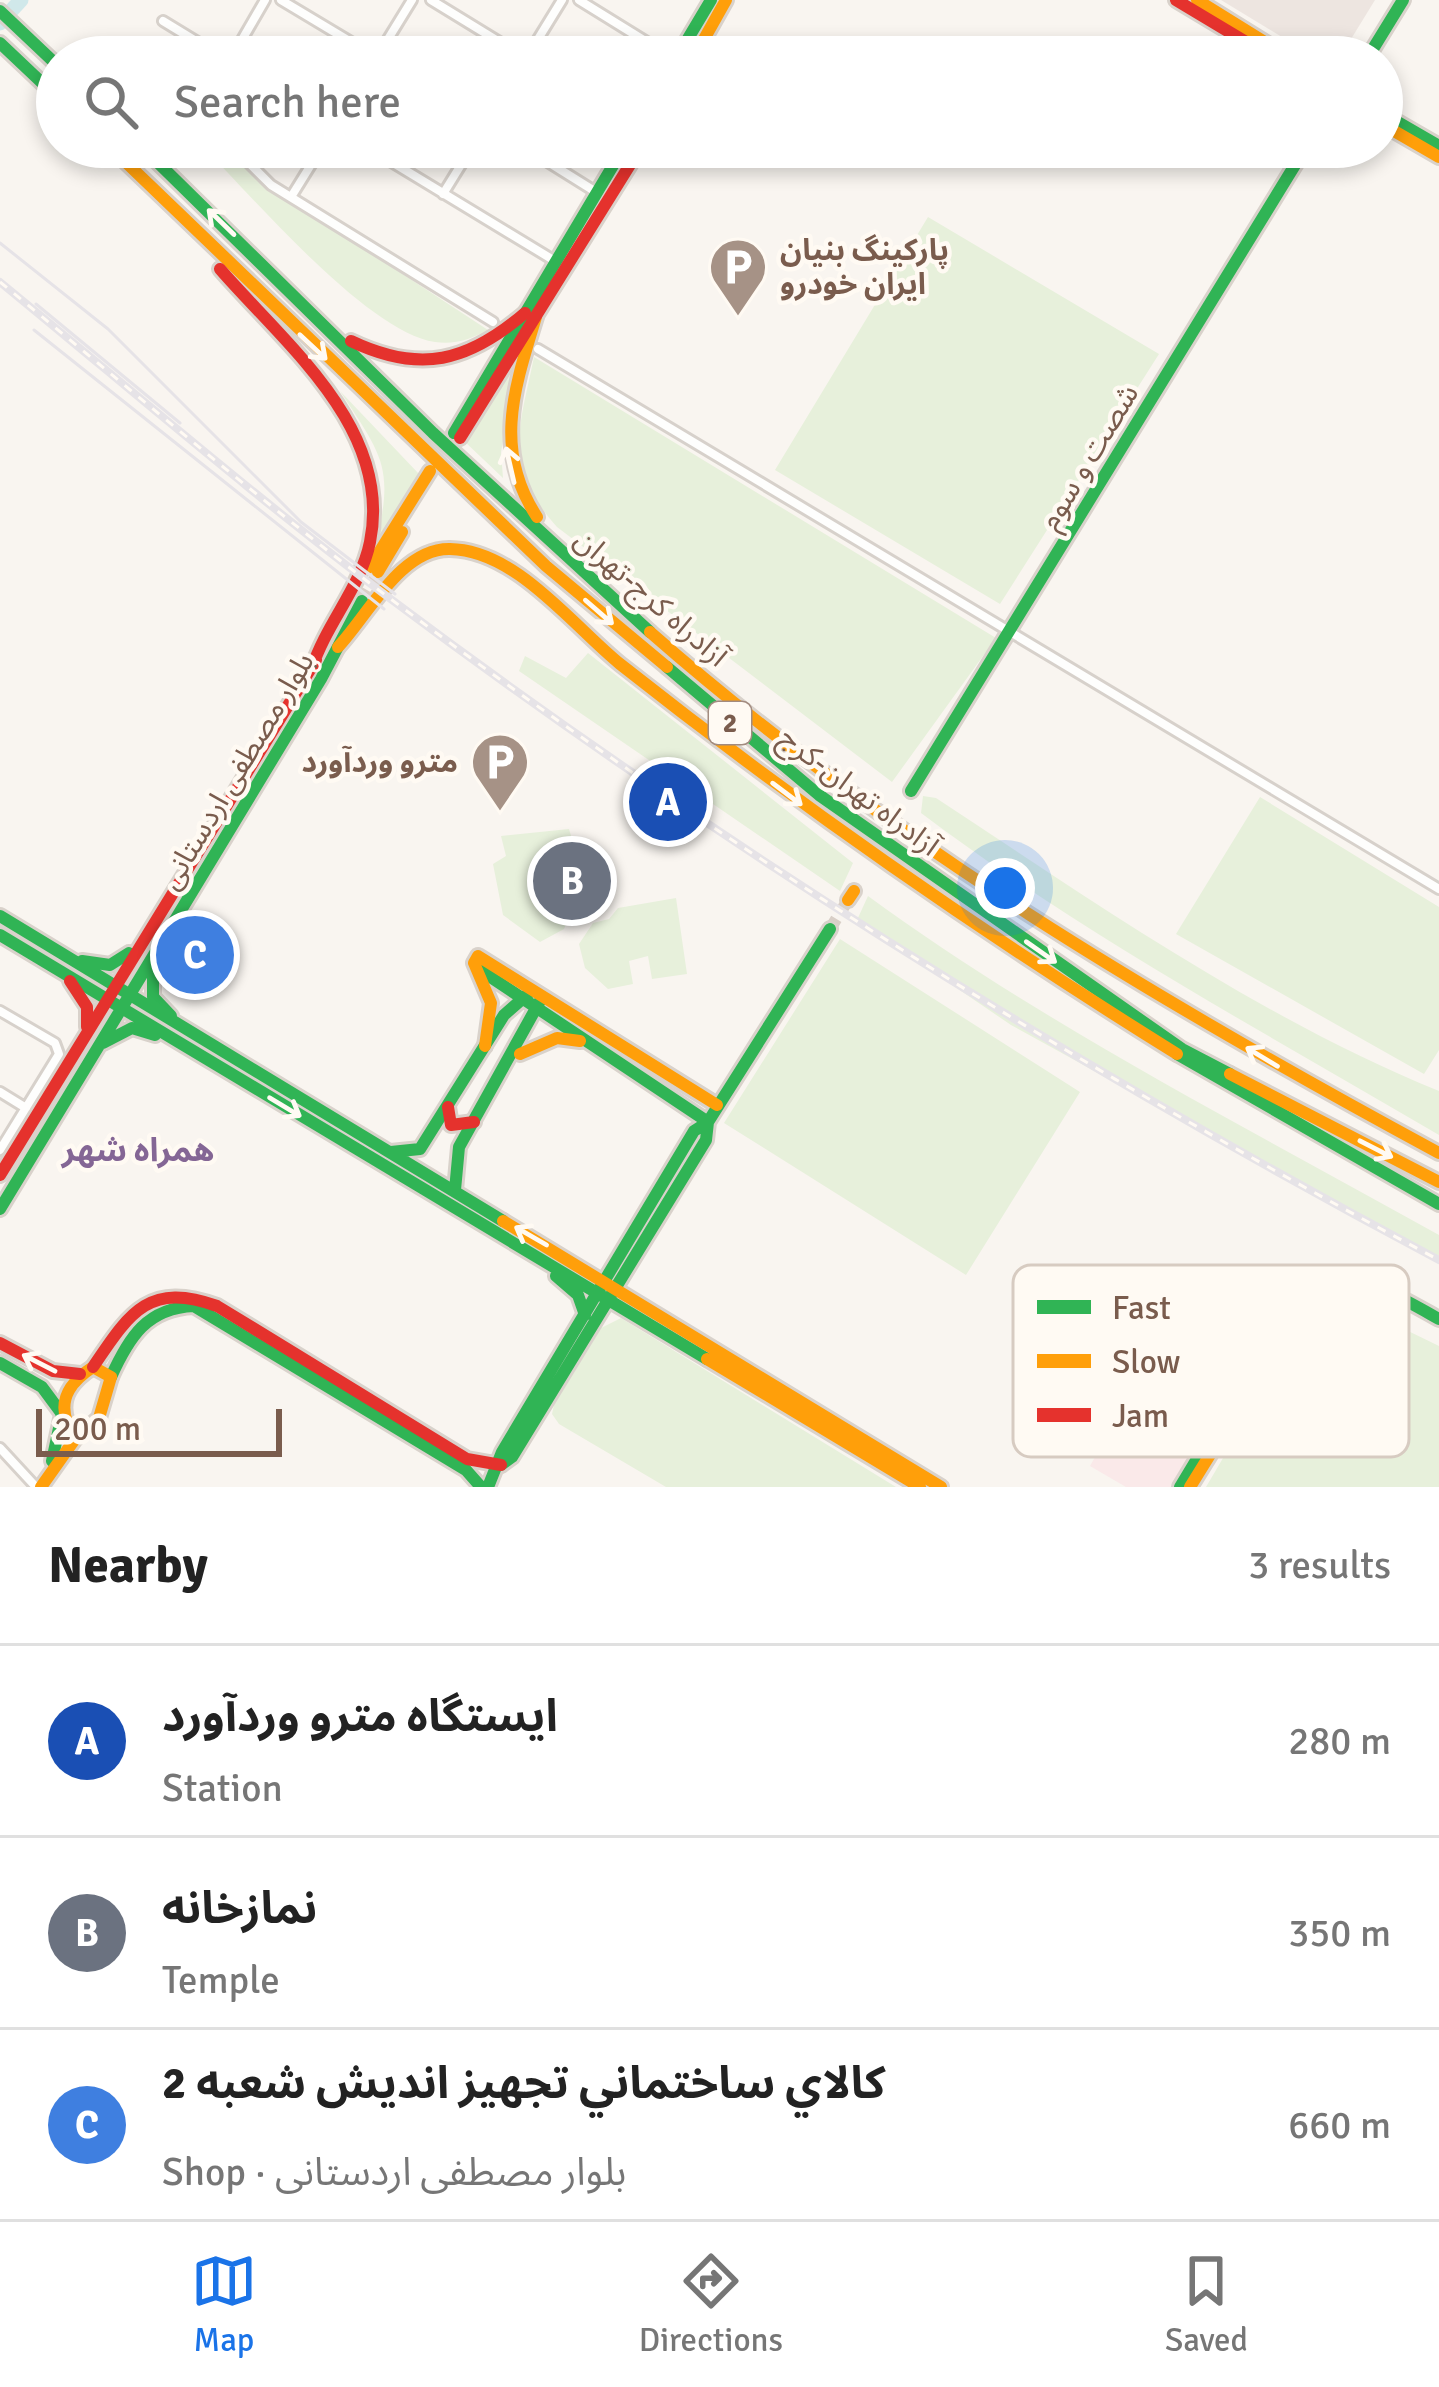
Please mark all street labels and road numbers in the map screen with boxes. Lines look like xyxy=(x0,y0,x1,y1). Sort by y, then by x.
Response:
street label: شصت و سوم xyxy=(1031,377,1150,538)
street label: آزادراه کرج-تهران xyxy=(565,521,736,678)
street label: بلوار مصطفی اردستانی xyxy=(152,646,322,896)
road number: 2 xyxy=(709,702,751,744)
street label: آزادراه تهران-کرج xyxy=(769,720,948,868)

